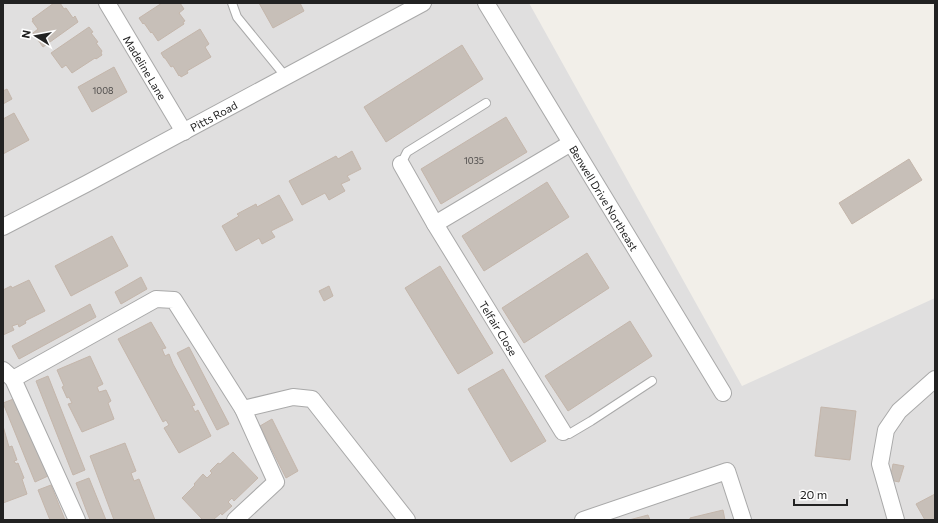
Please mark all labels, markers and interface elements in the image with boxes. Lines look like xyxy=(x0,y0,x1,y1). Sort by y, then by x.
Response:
north arrow xyxy=(16,16,56,56)
text: N xyxy=(19,29,33,39)
street label: Madeline Lane xyxy=(121,33,170,102)
house number: 1008 xyxy=(92,85,114,96)
street label: Pitts Road xyxy=(188,98,239,134)
street label: Benwell Drive Northeast xyxy=(567,143,642,253)
house number: 1035 xyxy=(464,155,484,166)
street label: Telfair Close xyxy=(477,298,521,358)
scale bar xyxy=(794,481,847,507)
text: 20 m xyxy=(800,487,827,501)

